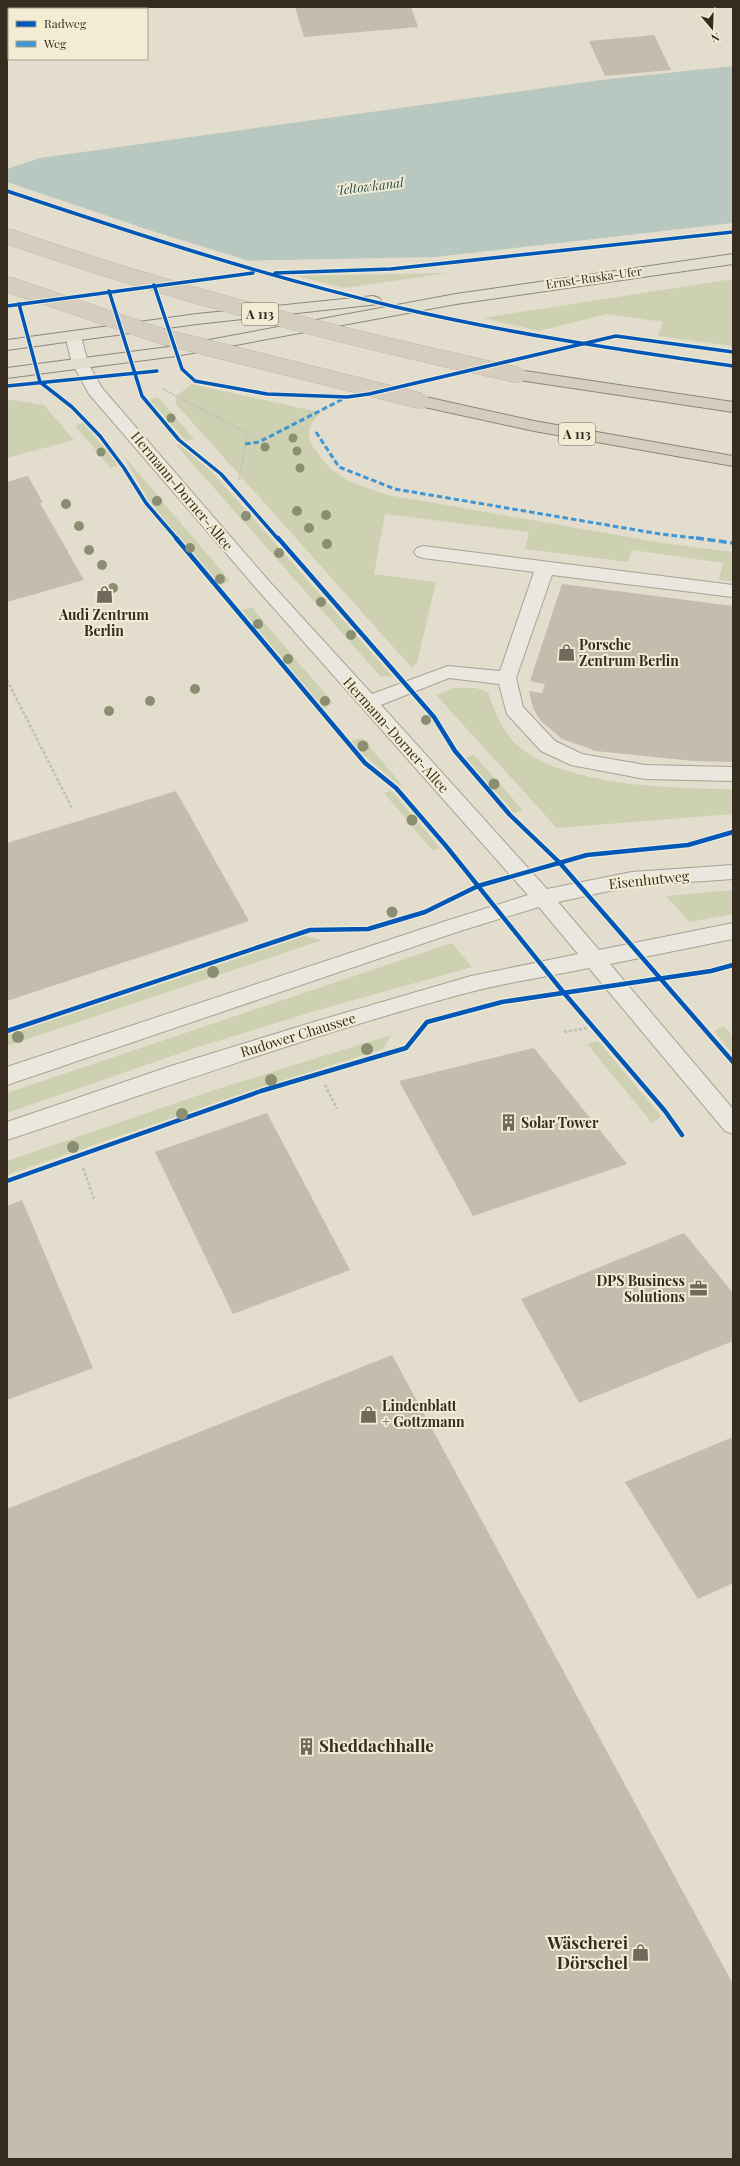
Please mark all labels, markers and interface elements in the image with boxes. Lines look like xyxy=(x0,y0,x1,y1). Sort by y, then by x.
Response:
legend xyxy=(8,8,148,60)
north arrow xyxy=(692,8,732,48)
text: Radweg xyxy=(44,15,87,31)
text: N xyxy=(709,30,722,46)
text: Weg xyxy=(43,35,67,51)
water label: Teltowkanal xyxy=(336,173,406,198)
street label: Ernst-Ruska-Ufer xyxy=(545,262,644,292)
road number: A 113 xyxy=(242,303,278,325)
road number: A 113 xyxy=(559,423,595,445)
street label: Hermann-Dorner-Allee xyxy=(127,427,238,554)
shop icon: Audi Zentrum Berlin xyxy=(94,585,114,605)
place label: Audi Zentrum Berlin xyxy=(58,605,149,640)
place label: Porsche Zentrum Berlin xyxy=(579,635,679,670)
shop icon: Porsche Zentrum Berlin xyxy=(556,643,576,663)
street label: Hermann-Dorner-Allee xyxy=(339,673,454,797)
street label: Eisenhutweg xyxy=(608,866,691,893)
street label: Rudower Chaussee xyxy=(238,1008,358,1061)
building icon: Solar Tower xyxy=(498,1113,518,1133)
place label: Solar Tower xyxy=(521,1113,599,1132)
place label: DPS Business Solutions xyxy=(596,1271,685,1306)
office icon: DPS Business Solutions xyxy=(688,1279,708,1299)
place label: Lindenblatt + Gottzmann xyxy=(382,1396,465,1431)
shop icon: Lindenblatt + Gottzmann xyxy=(359,1404,379,1424)
place label: Sheddachhalle xyxy=(319,1734,434,1756)
building icon: Sheddachhalle xyxy=(296,1736,316,1756)
place label: Wäscherei Dörschel xyxy=(546,1931,629,1973)
shop icon: Wäscherei Dörschel xyxy=(631,1943,651,1963)

